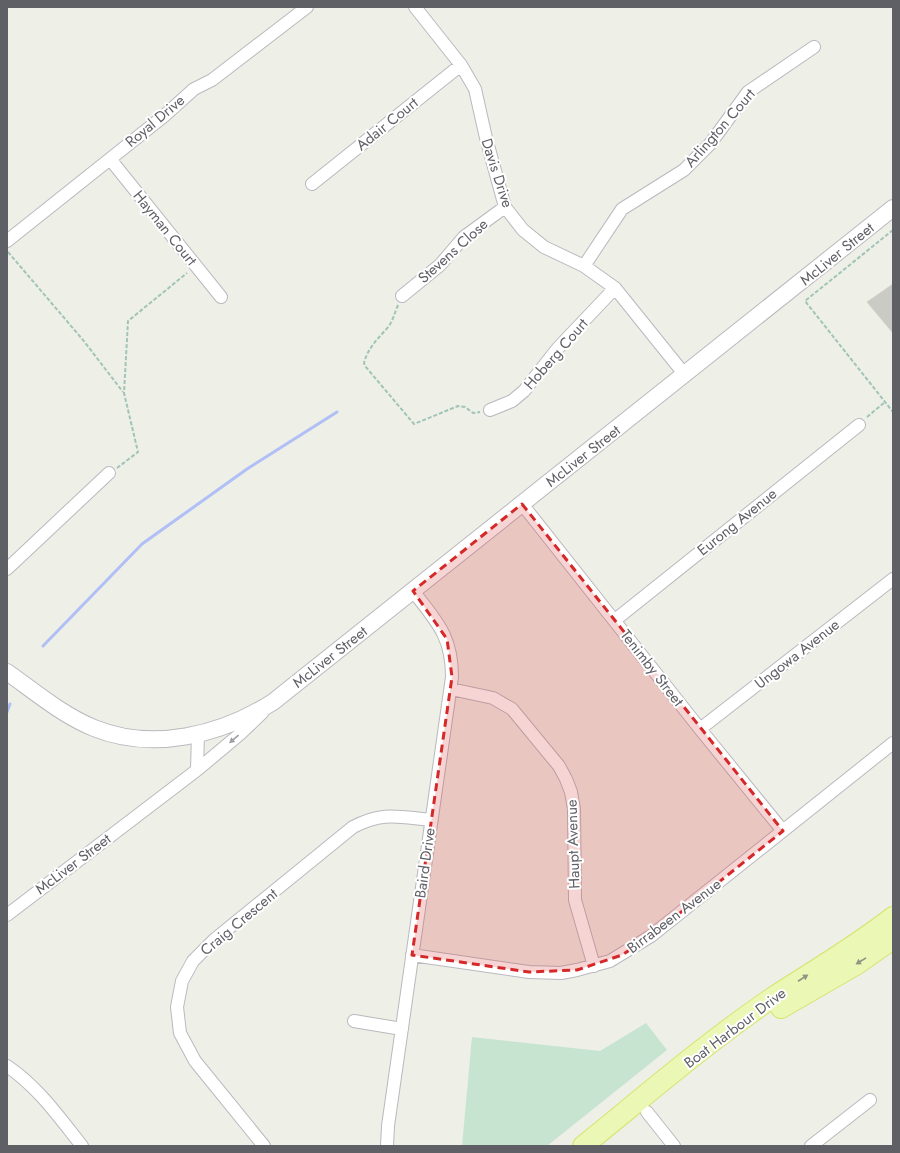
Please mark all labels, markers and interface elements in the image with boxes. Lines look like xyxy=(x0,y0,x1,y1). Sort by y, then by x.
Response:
street label: Arlington Court xyxy=(680,83,761,172)
street label: Royal Drive xyxy=(121,89,190,152)
street label: Adair Court xyxy=(351,92,423,156)
street label: Davis Drive xyxy=(475,135,519,211)
street label: Hayman Court xyxy=(128,186,202,271)
street label: Stevens Close xyxy=(413,213,493,288)
street label: McLiver Street xyxy=(795,217,879,291)
street label: Hoberg Court xyxy=(519,313,594,395)
street label: McLiver Street xyxy=(541,420,625,492)
street label: Eurong Avenue xyxy=(692,483,782,561)
street label: Ungowa Avenue xyxy=(750,614,844,694)
street label: McLiver Street xyxy=(288,621,372,693)
street label: Tenimby Street xyxy=(615,625,689,711)
one-way arrow xyxy=(229,734,240,743)
street label: Haupt Avenue xyxy=(560,799,586,889)
street label: Baird Drive xyxy=(409,826,441,900)
street label: McLiver Street xyxy=(31,828,116,900)
street label: Birrabeen Avenue xyxy=(622,873,726,959)
street label: Craig Crescent xyxy=(196,883,283,961)
one-way arrow xyxy=(856,957,866,965)
one-way arrow xyxy=(798,974,808,982)
street label: Boat Harbour Drive xyxy=(679,982,791,1074)

